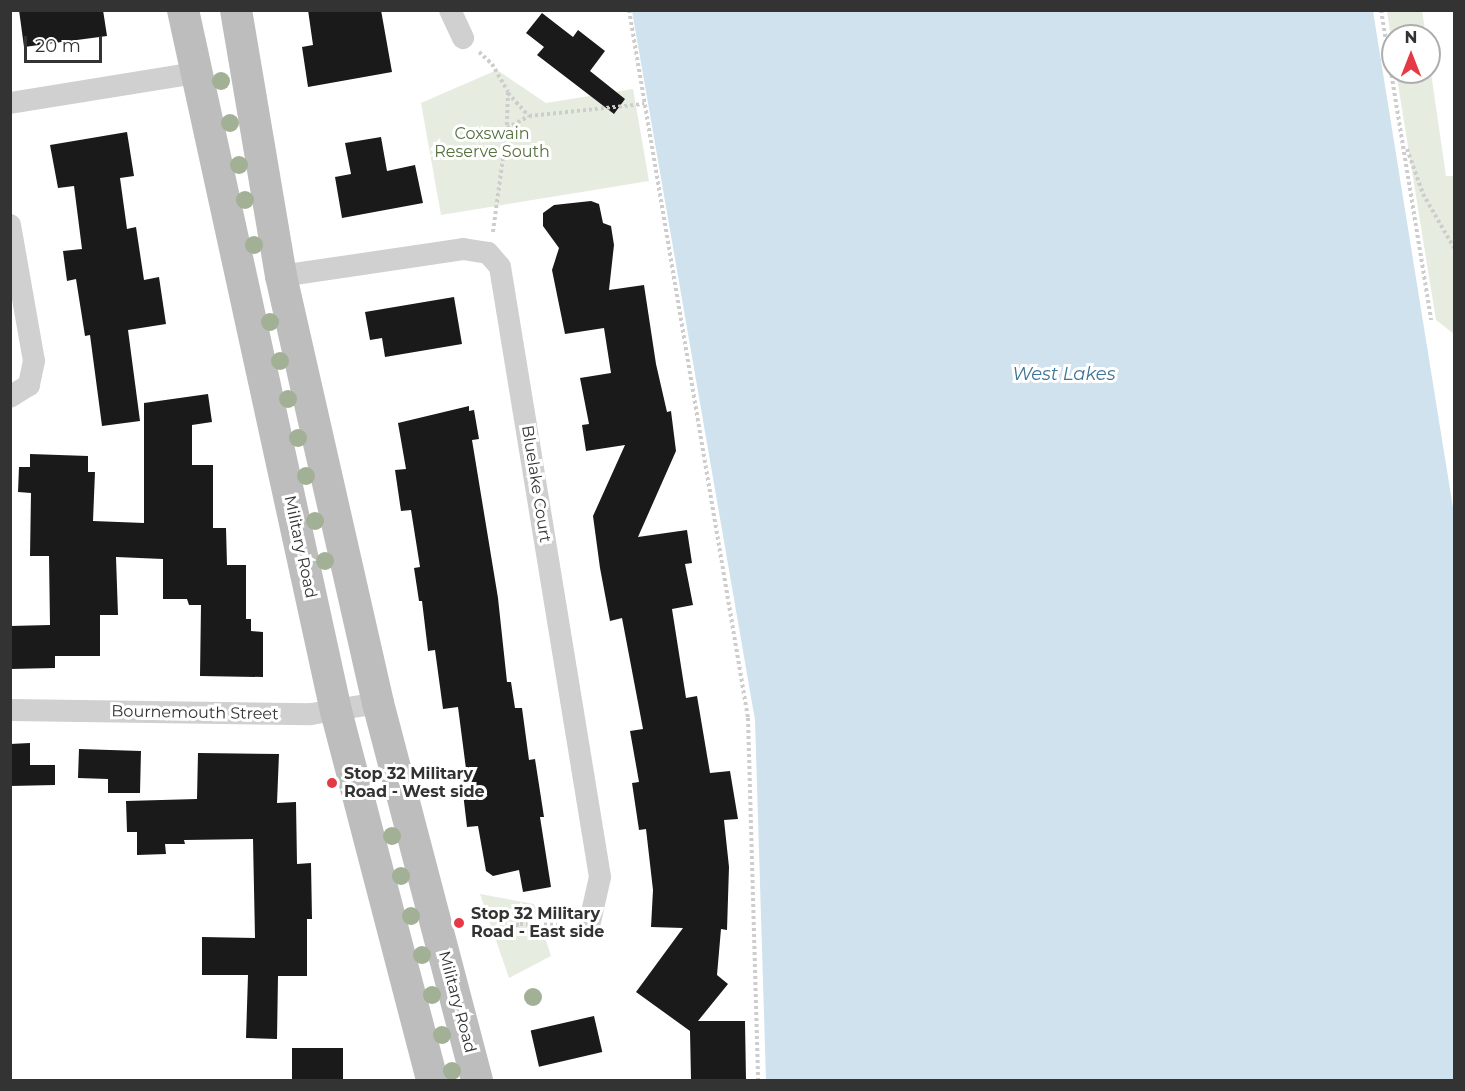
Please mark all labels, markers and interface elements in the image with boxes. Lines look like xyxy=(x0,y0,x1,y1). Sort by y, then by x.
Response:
scale bar xyxy=(27,24,105,62)
north arrow xyxy=(1381,24,1441,84)
text: N xyxy=(1405,28,1417,47)
text: 20 m xyxy=(35,35,81,57)
park label: Coxswain Reserve South xyxy=(434,124,550,162)
water label: West Lakes xyxy=(1013,363,1115,385)
street label: Bluelake Court xyxy=(517,424,555,544)
street label: Military Road xyxy=(280,494,320,600)
street label: Bournemouth Street xyxy=(111,702,279,724)
place label: Stop 32 Military Road - West side xyxy=(344,764,485,802)
marker: Stop 32 Military Road - West side xyxy=(325,776,339,790)
place label: Stop 32 Military Road - East side xyxy=(471,904,604,942)
marker: Stop 32 Military Road - East side xyxy=(452,916,466,930)
street label: Military Road xyxy=(434,949,480,1055)

